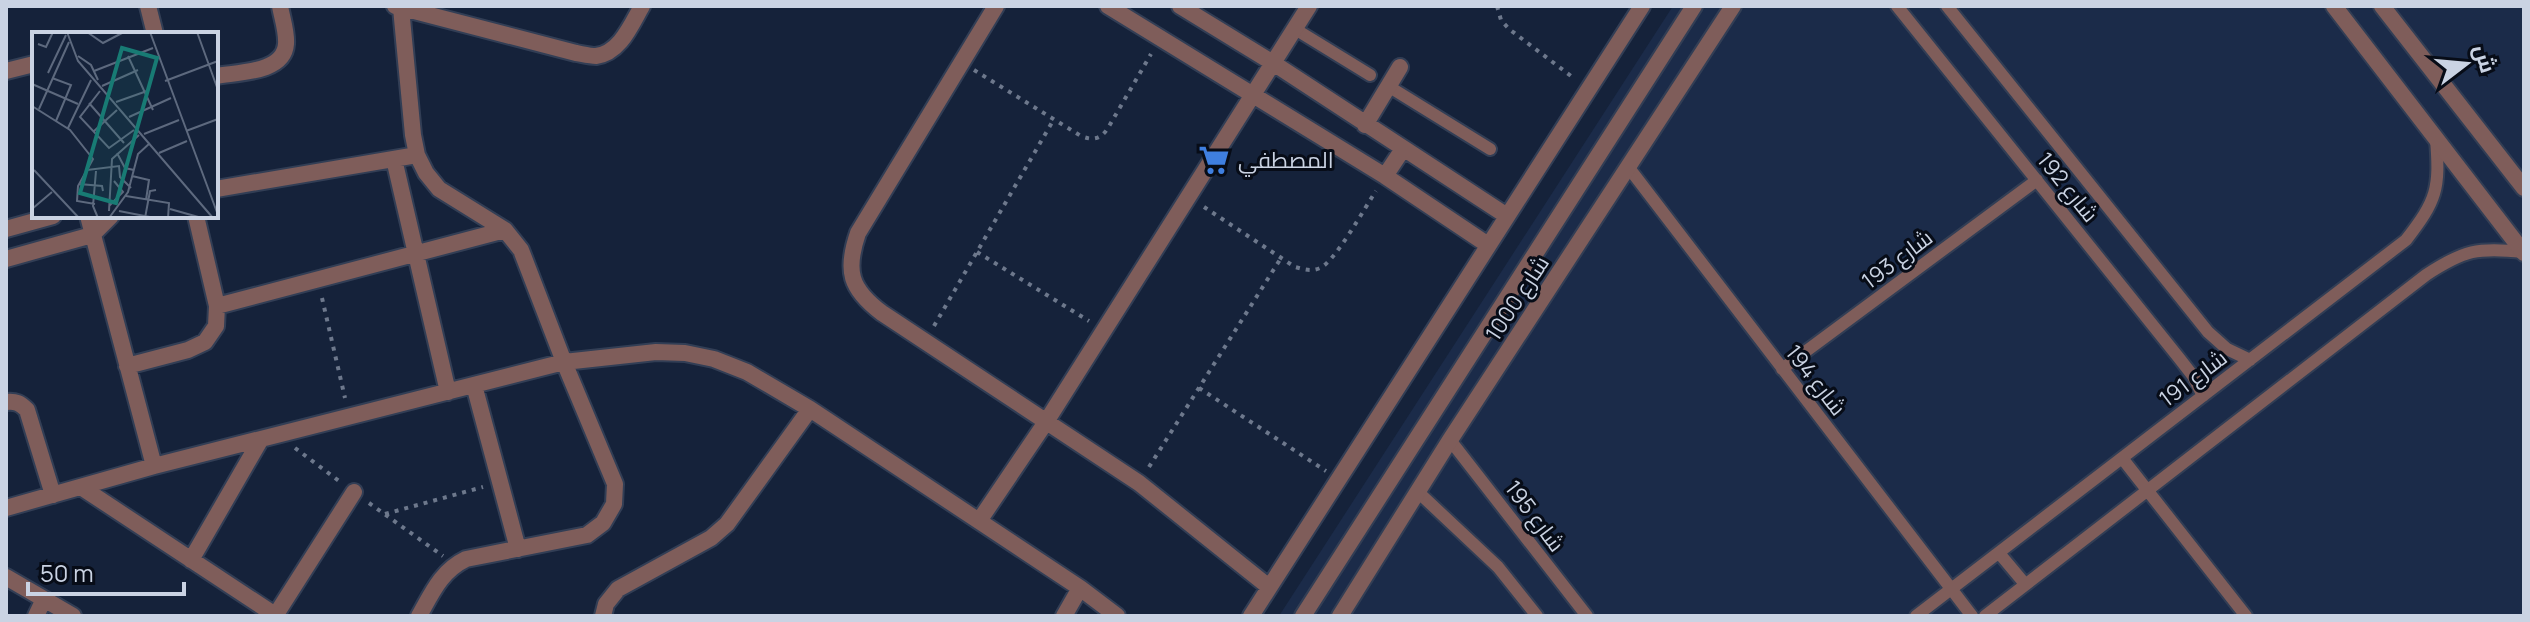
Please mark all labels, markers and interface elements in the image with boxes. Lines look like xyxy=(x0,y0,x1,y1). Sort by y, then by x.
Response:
north arrow xyxy=(2426,24,2506,104)
inset map xyxy=(32,32,218,218)
text: ش xyxy=(2467,41,2504,76)
supermarket icon: المصطفي xyxy=(1197,143,1231,177)
place label: المصطفي xyxy=(1238,145,1334,177)
street label: شارع 192 xyxy=(2031,146,2105,228)
street label: شارع 193 xyxy=(1855,223,1939,295)
street label: شارع 1000 xyxy=(1478,250,1556,346)
street label: شارع 194 xyxy=(1779,338,1853,422)
street label: شارع 191 xyxy=(2153,343,2233,413)
street label: شارع 195 xyxy=(1498,474,1572,558)
scale bar xyxy=(28,546,184,596)
text: 50 m xyxy=(40,556,94,589)

